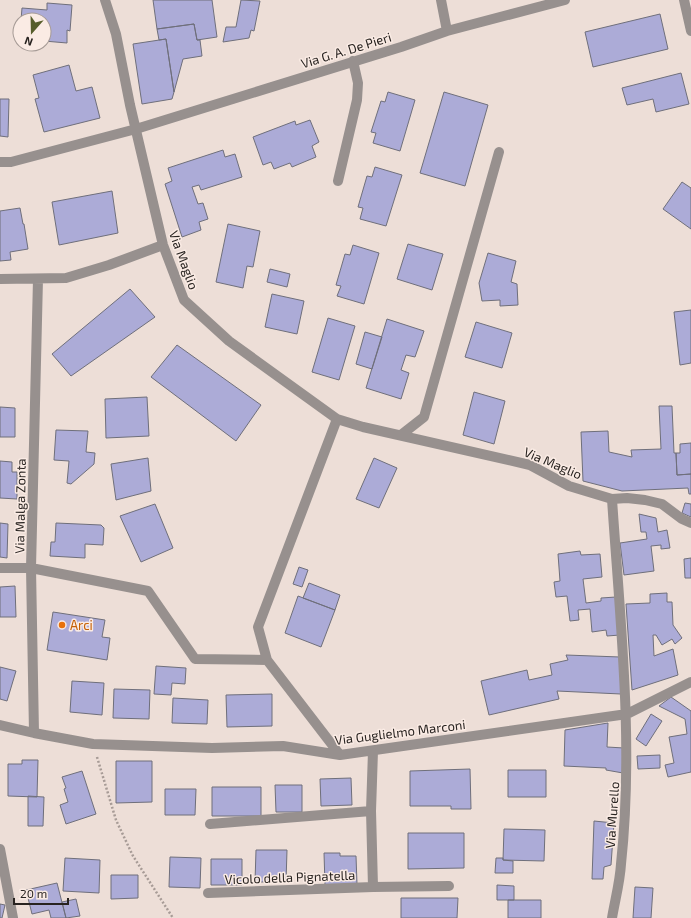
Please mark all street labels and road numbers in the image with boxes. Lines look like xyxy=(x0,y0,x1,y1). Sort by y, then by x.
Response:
street label: Via G. A. De Pieri xyxy=(299,29,393,71)
street label: Via Maglio xyxy=(166,228,202,292)
street label: Via Maglio xyxy=(522,444,584,482)
street label: Via Malga Zonta xyxy=(11,458,29,554)
street label: Via Guglielmo Marconi xyxy=(334,716,466,748)
street label: Via Murello xyxy=(602,781,622,849)
street label: Vicolo della Pignatella xyxy=(224,867,356,887)

